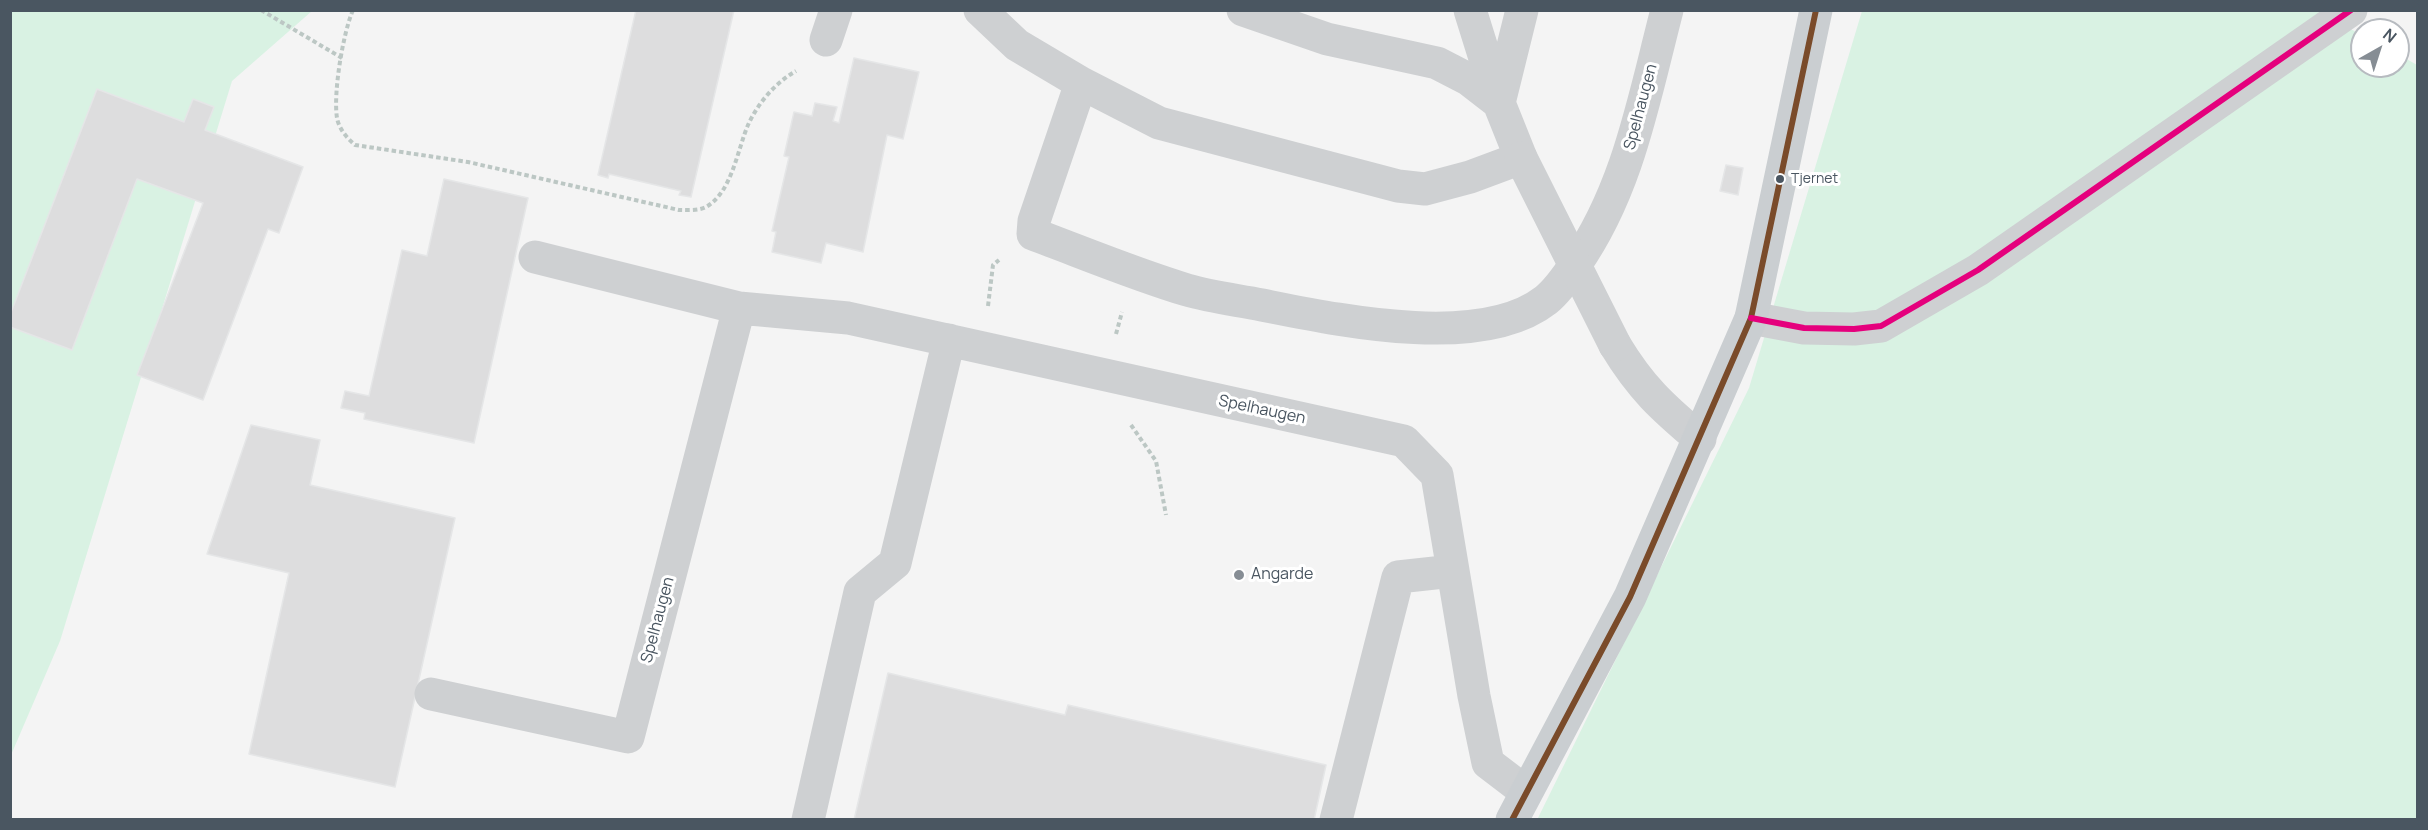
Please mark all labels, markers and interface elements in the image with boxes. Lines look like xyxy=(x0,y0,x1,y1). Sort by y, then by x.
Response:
north arrow xyxy=(2350,18,2410,78)
text: N xyxy=(2379,23,2401,48)
street label: Spelhaugen xyxy=(1620,62,1662,152)
place label: Tjernet xyxy=(1791,171,1838,187)
marker: Tjernet xyxy=(1774,173,1786,185)
street label: Spelhaugen xyxy=(1217,391,1307,429)
place label: Angarde xyxy=(1251,565,1313,585)
marker: Angarde xyxy=(1232,568,1246,582)
street label: Spelhaugen xyxy=(637,575,679,665)

